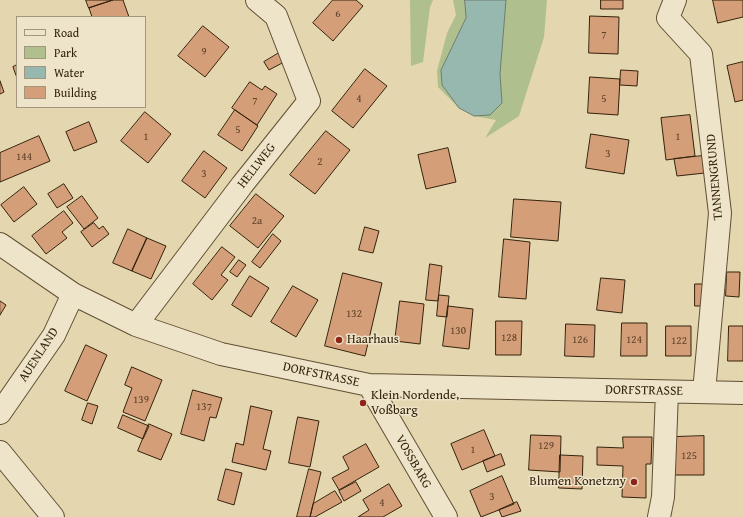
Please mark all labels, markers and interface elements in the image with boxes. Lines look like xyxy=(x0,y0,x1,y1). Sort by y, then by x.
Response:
house number: 6 xyxy=(335,7,341,21)
legend xyxy=(16,16,146,108)
text: Road xyxy=(54,24,79,41)
house number: 7 xyxy=(601,28,607,42)
text: Park xyxy=(54,44,77,61)
house number: 9 xyxy=(201,45,207,59)
text: Water xyxy=(54,64,84,81)
text: Building xyxy=(54,84,97,101)
house number: 4 xyxy=(356,92,362,106)
house number: 5 xyxy=(601,92,607,106)
house number: 7 xyxy=(252,94,258,108)
house number: 5 xyxy=(235,123,241,137)
house number: 1 xyxy=(143,130,149,144)
house number: 1 xyxy=(675,130,681,144)
street label: TANNENGRUND xyxy=(703,133,727,221)
street label: HELLWEG xyxy=(235,140,279,192)
house number: 3 xyxy=(605,147,611,161)
house number: 144 xyxy=(16,150,32,164)
house number: 2 xyxy=(317,155,323,169)
house number: 3 xyxy=(201,167,207,181)
house number: 2a xyxy=(252,214,262,228)
house number: 132 xyxy=(346,307,362,321)
house number: 130 xyxy=(450,324,466,338)
street label: AUENLAND xyxy=(16,325,62,385)
house number: 128 xyxy=(501,331,517,345)
place label: Haarhaus xyxy=(347,332,399,348)
house number: 126 xyxy=(572,333,588,347)
house number: 124 xyxy=(626,333,642,347)
house number: 122 xyxy=(671,334,687,348)
marker: Haarhaus xyxy=(334,335,344,345)
street label: DORFSTRASSE xyxy=(281,359,361,391)
street label: DORFSTRASSE xyxy=(605,383,683,399)
place label: Klein Nordende, Voßbarg xyxy=(371,388,459,419)
house number: 139 xyxy=(133,393,149,407)
marker: Klein Nordende, Voßbarg xyxy=(358,398,368,408)
house number: 137 xyxy=(196,400,212,414)
street label: VOSSBARG xyxy=(391,433,435,491)
house number: 129 xyxy=(538,439,554,453)
house number: 1 xyxy=(470,443,476,457)
house number: 125 xyxy=(681,449,697,463)
place label: Blumen Konetzny xyxy=(529,474,626,490)
marker: Blumen Konetzny xyxy=(629,477,639,487)
house number: 3 xyxy=(489,490,495,504)
house number: 4 xyxy=(379,496,385,510)

